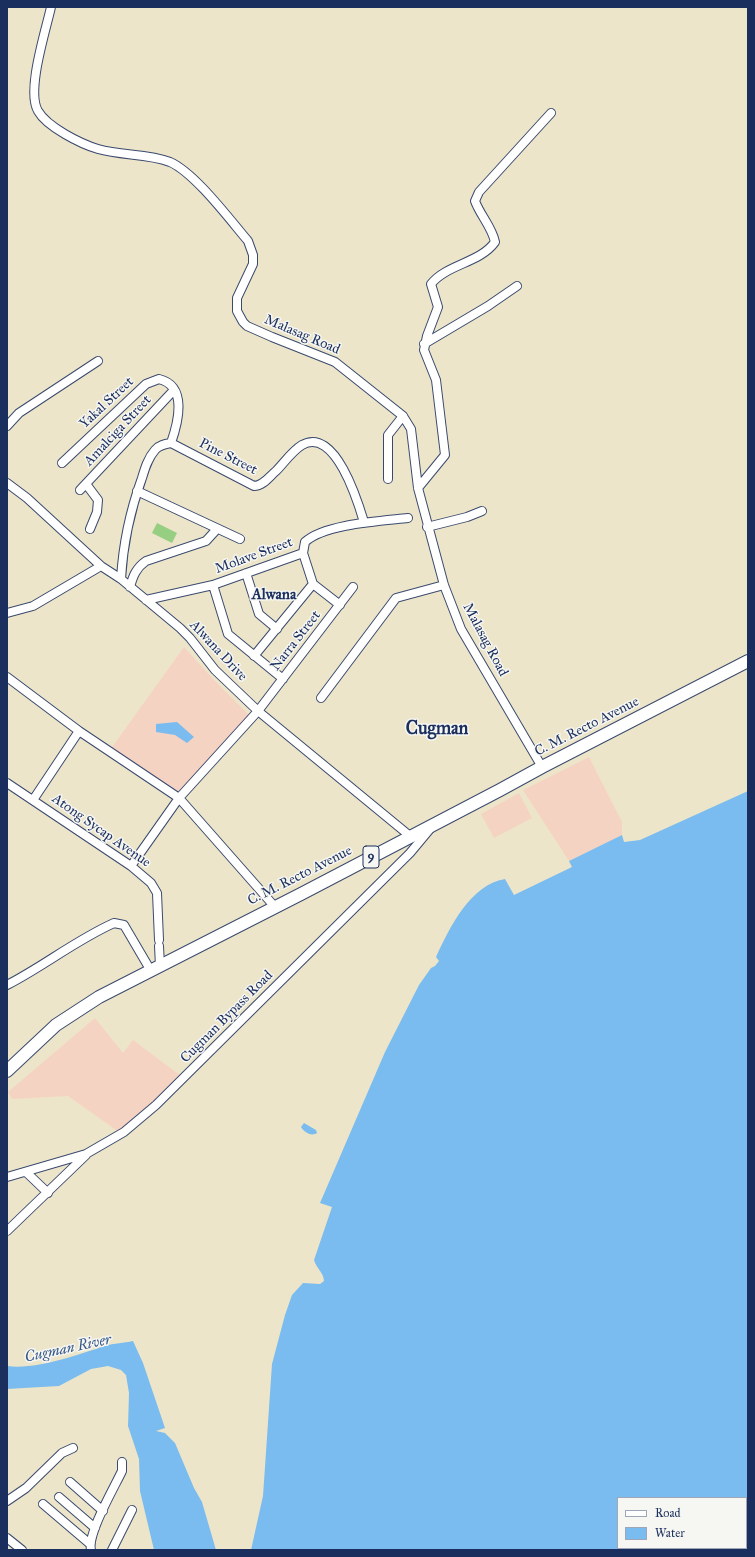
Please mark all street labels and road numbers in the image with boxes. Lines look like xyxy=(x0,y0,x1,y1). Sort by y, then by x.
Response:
street label: Malasag Road xyxy=(262,312,342,358)
street label: Yakal Street xyxy=(76,374,138,432)
street label: Amalciga Street xyxy=(81,392,155,470)
street label: Pine Street xyxy=(196,435,260,479)
street label: Molave Street xyxy=(213,534,295,578)
street label: Malasag Road xyxy=(459,601,511,679)
street label: Narra Street xyxy=(267,608,325,674)
street label: Alwana Drive xyxy=(186,617,250,685)
street label: C. M. Recto Avenue xyxy=(532,694,642,760)
street label: Atong Sycap Avenue xyxy=(48,791,154,871)
street label: C. M. Recto Avenue xyxy=(245,843,355,909)
road number: 9 xyxy=(363,846,379,868)
street label: Cugman Bypass Road xyxy=(177,967,277,1067)

